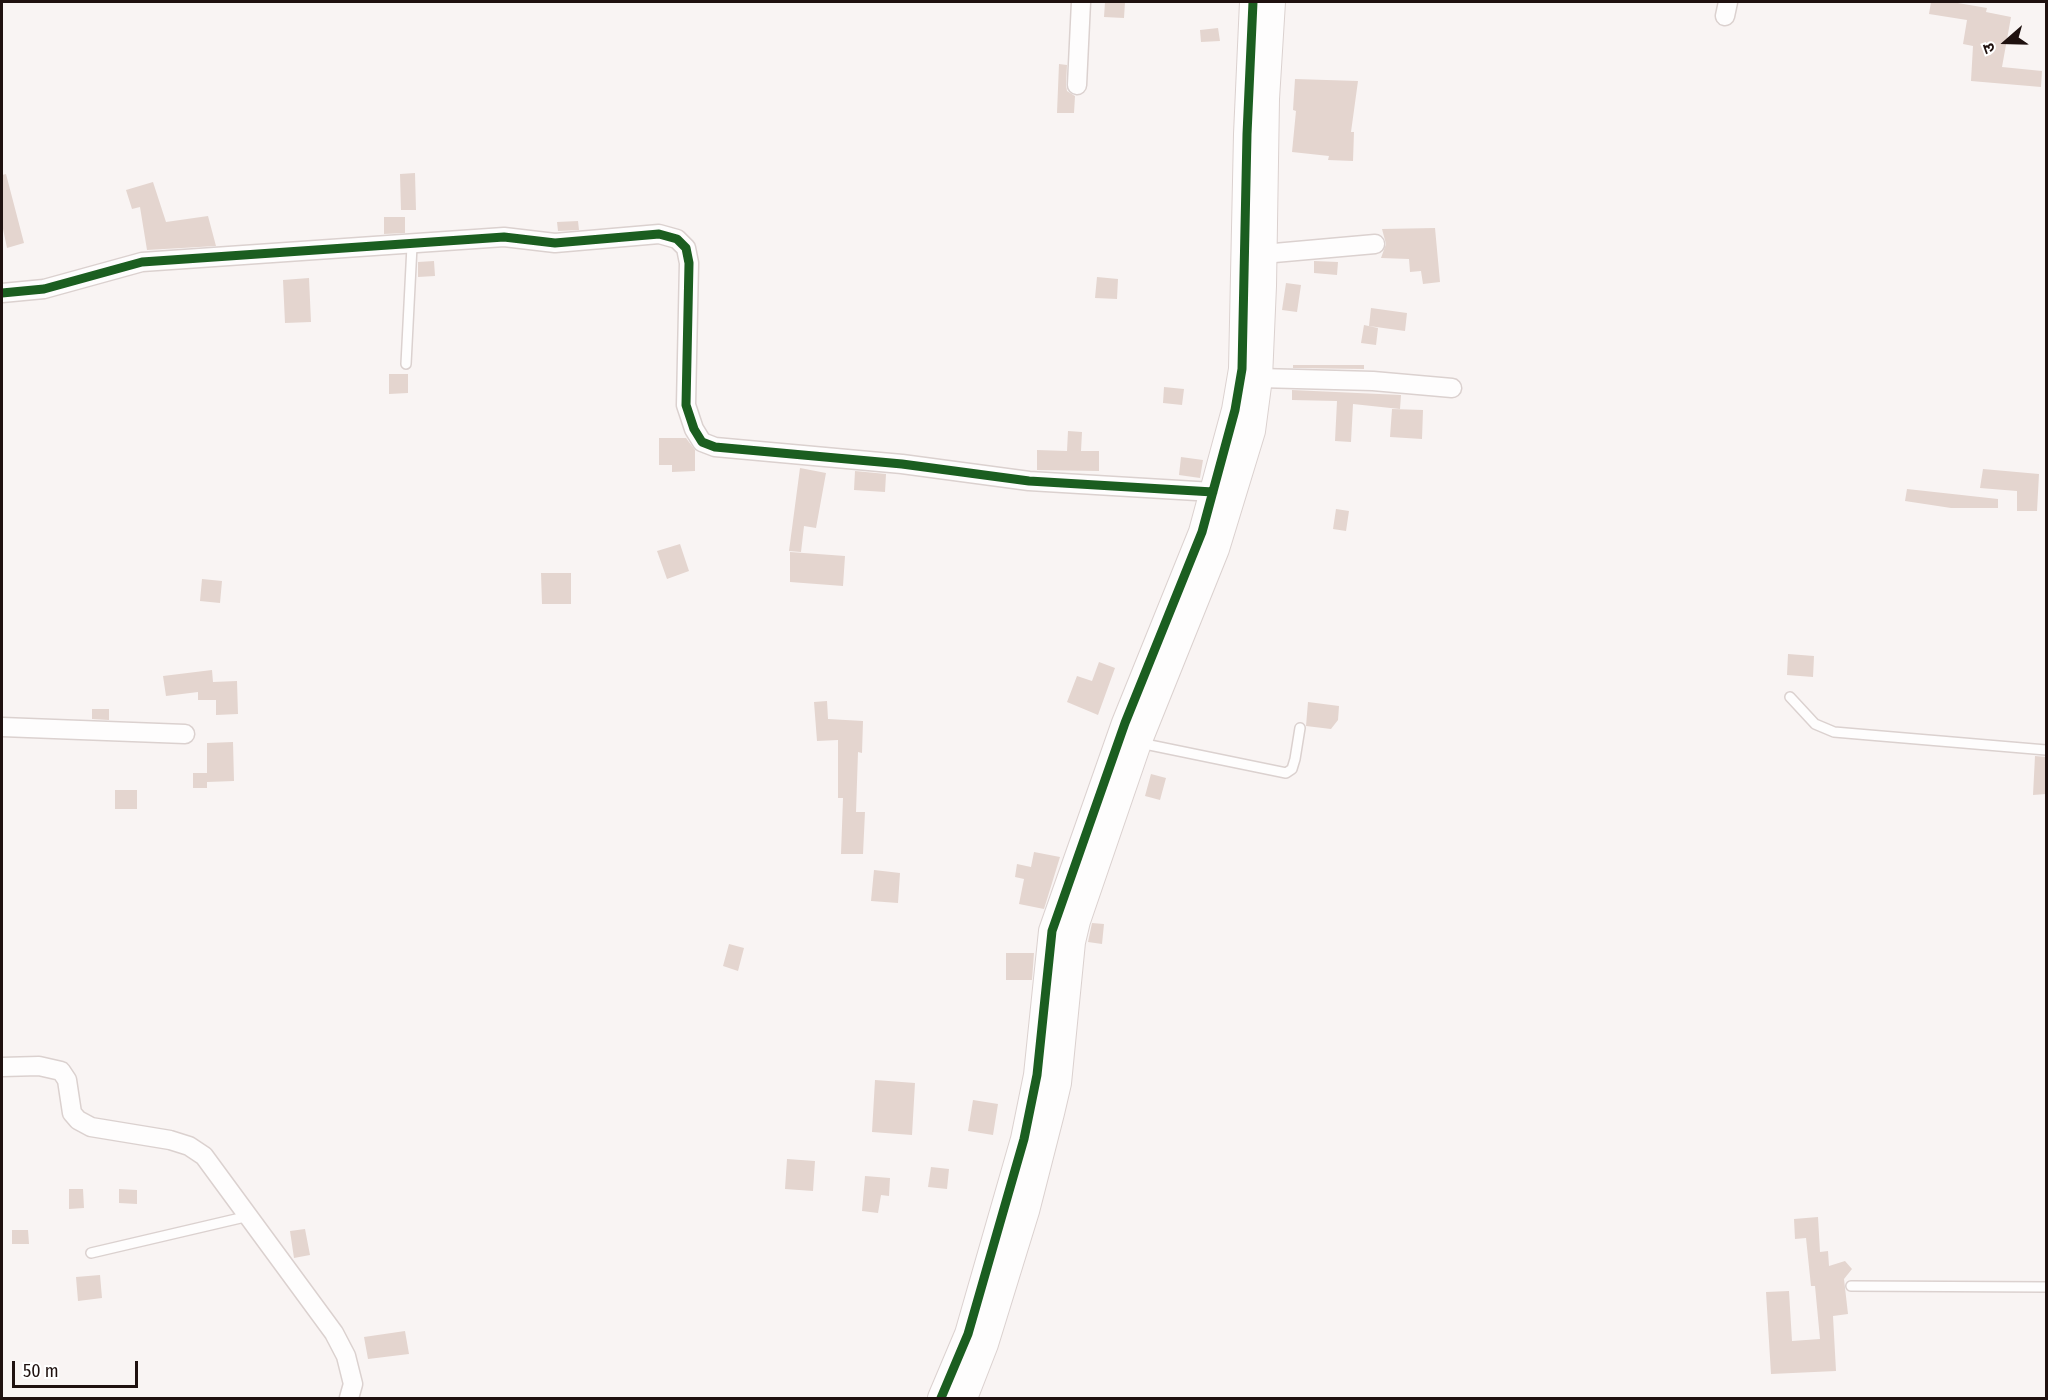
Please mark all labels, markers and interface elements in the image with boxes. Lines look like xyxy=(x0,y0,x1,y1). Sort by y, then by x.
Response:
north arrow xyxy=(1976,12,2036,72)
text: उ xyxy=(1978,41,1999,56)
scale bar xyxy=(15,1349,141,1387)
text: 50 m xyxy=(23,1360,59,1382)

